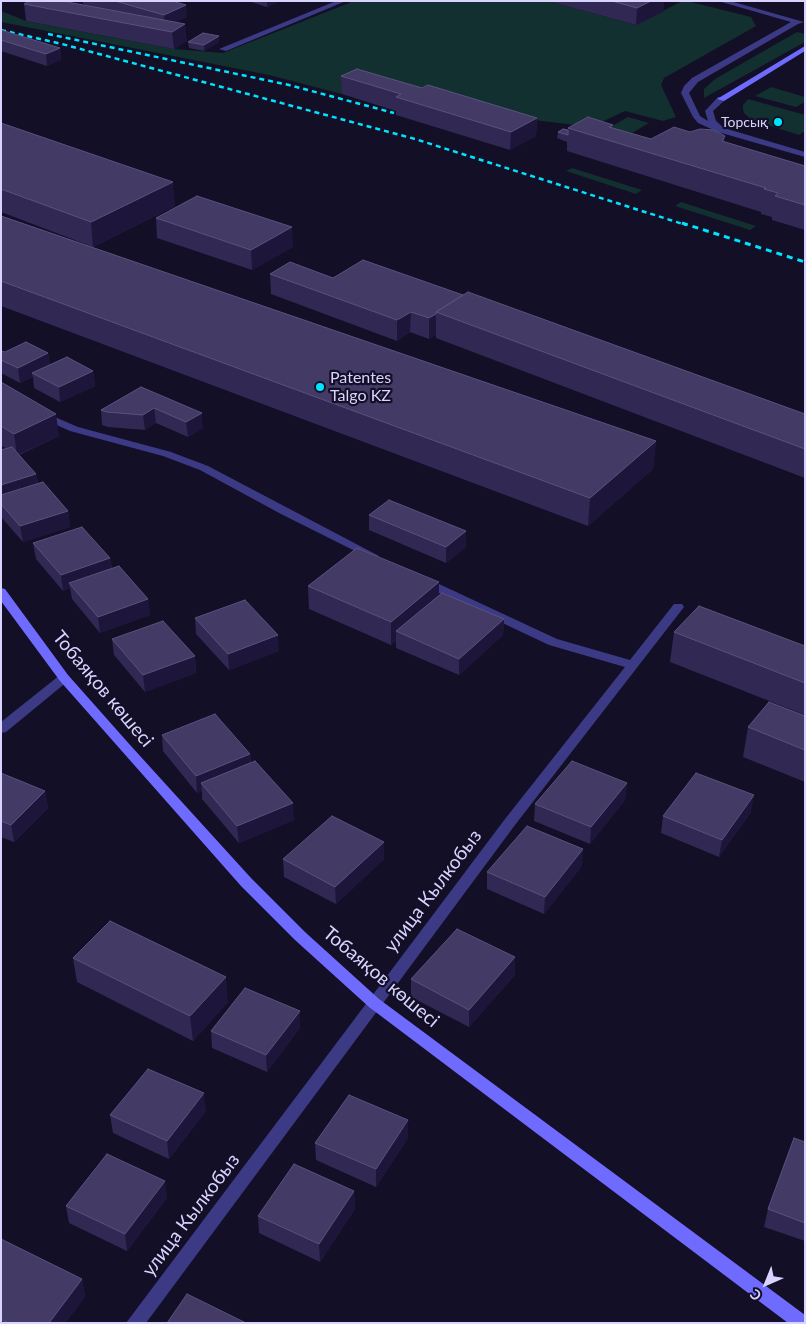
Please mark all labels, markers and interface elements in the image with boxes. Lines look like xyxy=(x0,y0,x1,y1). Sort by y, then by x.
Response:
place label: Торсық xyxy=(721,114,768,130)
marker: Торсық xyxy=(772,116,784,128)
place label: Patentes Talgo KZ xyxy=(330,368,391,406)
marker: Patentes Talgo KZ xyxy=(314,381,326,393)
street label: Тобаяқов көшесі xyxy=(48,626,158,752)
street label: улица Кылкобыз xyxy=(379,825,487,957)
street label: Тобаяқов көшесі xyxy=(318,922,444,1032)
street label: улица Кылкобыз xyxy=(137,1149,245,1281)
north arrow xyxy=(741,1259,791,1309)
text: С xyxy=(746,1286,764,1304)

